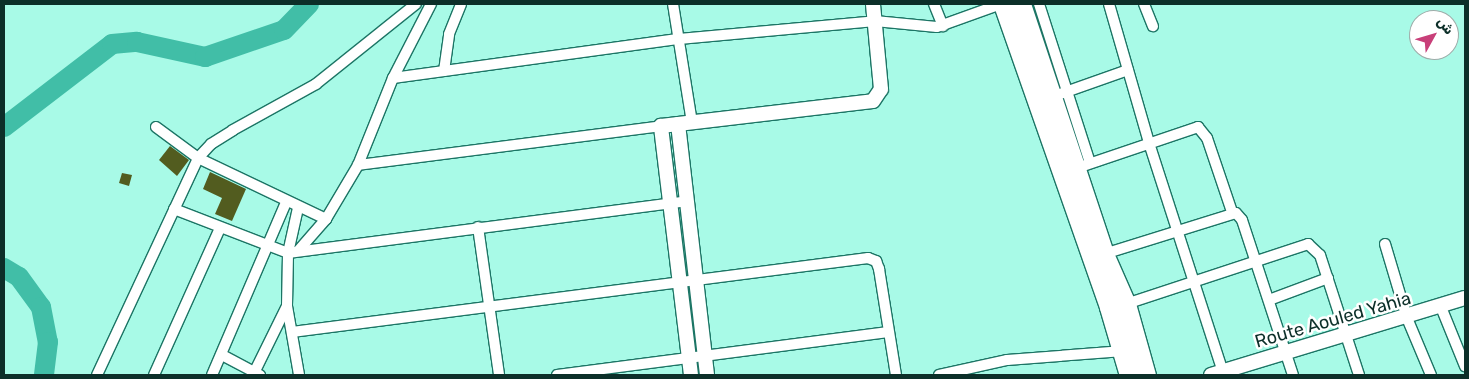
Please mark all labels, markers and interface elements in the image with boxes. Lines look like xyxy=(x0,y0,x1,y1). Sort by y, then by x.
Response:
north arrow xyxy=(1409,10,1459,60)
text: ش xyxy=(1433,14,1457,38)
street label: Route Aouled Yahia xyxy=(1252,287,1414,353)

